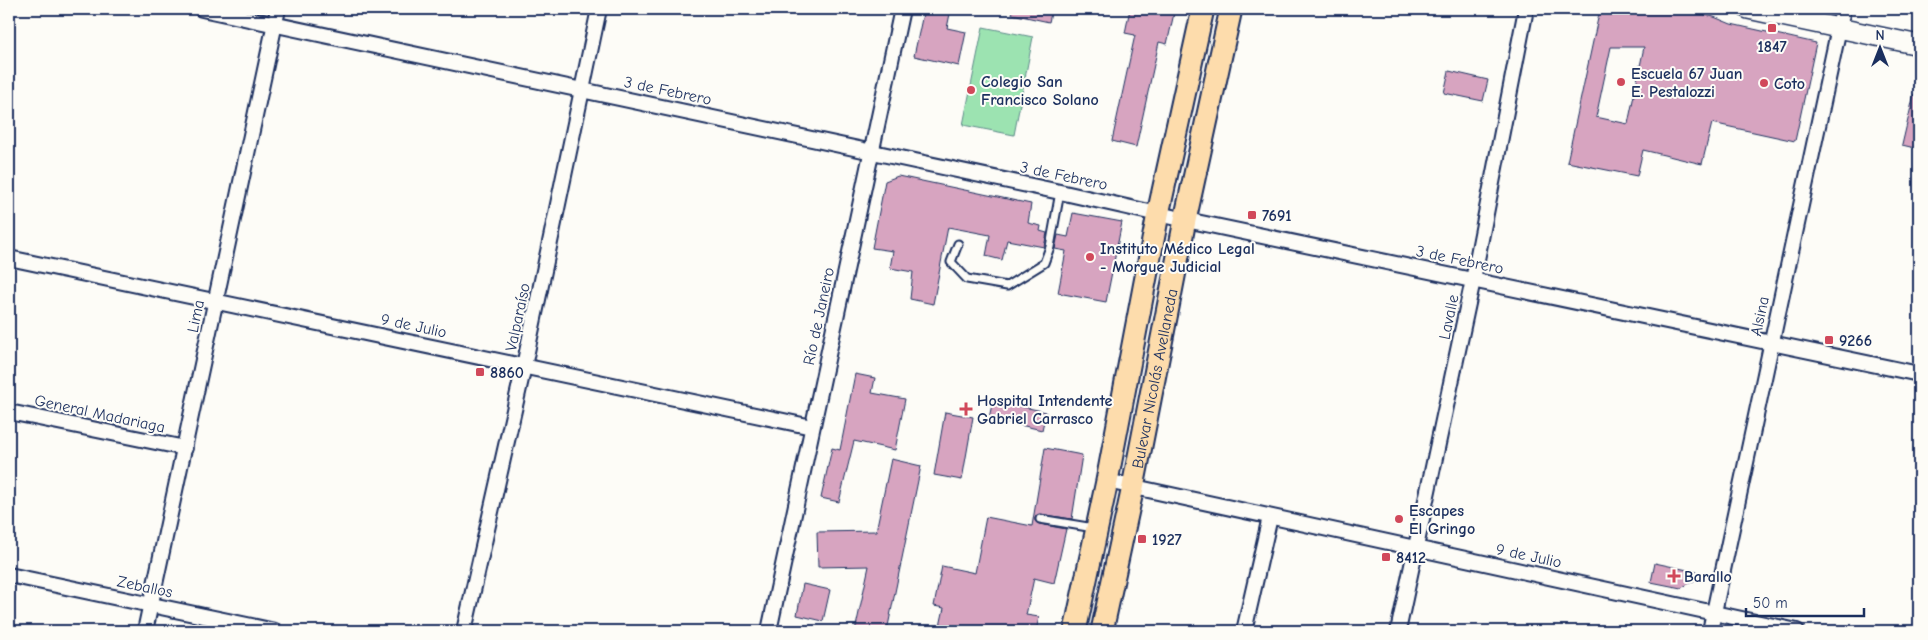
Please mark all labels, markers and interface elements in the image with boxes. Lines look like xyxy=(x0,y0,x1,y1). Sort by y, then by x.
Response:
marker: 1847 xyxy=(1766,22,1778,34)
north arrow xyxy=(1856,22,1906,72)
text: N xyxy=(1875,27,1885,44)
place label: 1847 xyxy=(1757,38,1787,56)
place label: Escuela 67 Juan E. Pestalozzi xyxy=(1631,65,1742,101)
street label: 3 de Febrero xyxy=(622,73,713,109)
place label: Colegio San Francisco Solano xyxy=(981,73,1099,109)
place label: Coto xyxy=(1774,75,1805,93)
marker: Escuela 67 Juan E. Pestalozzi xyxy=(1615,76,1627,88)
marker: Coto xyxy=(1758,77,1770,89)
marker: Colegio San Francisco Solano xyxy=(965,84,977,96)
street label: 3 de Febrero xyxy=(1018,158,1109,194)
place label: 7691 xyxy=(1262,207,1292,225)
marker: 7691 xyxy=(1246,209,1258,221)
place label: Instituto Médico Legal - Morgue Judicial xyxy=(1100,240,1255,276)
street label: 3 de Febrero xyxy=(1414,242,1505,278)
marker: Instituto Médico Legal - Morgue Judicial xyxy=(1084,251,1096,263)
street label: Río de Janeiro xyxy=(800,266,838,367)
street label: Valparaíso xyxy=(502,281,534,353)
street label: Bulevar Nicolás Avellaneda xyxy=(1129,287,1181,470)
street label: Lavalle xyxy=(1435,293,1463,341)
street label: Alsina xyxy=(1747,295,1773,338)
street label: Lima xyxy=(184,298,208,334)
street label: 9 de Julio xyxy=(379,310,448,342)
place label: 9266 xyxy=(1839,332,1872,350)
marker: 9266 xyxy=(1823,334,1835,346)
place label: 8860 xyxy=(490,364,524,382)
marker: 8860 xyxy=(474,366,486,378)
street label: General Madariaga xyxy=(33,391,167,437)
place label: Hospital Intendente Gabriel Carrasco xyxy=(977,392,1113,428)
marker: Hospital Intendente Gabriel Carrasco xyxy=(959,402,973,416)
place label: Escapes El Gringo xyxy=(1409,502,1475,538)
marker: Escapes El Gringo xyxy=(1393,513,1405,525)
place label: 1927 xyxy=(1152,531,1182,549)
marker: 1927 xyxy=(1136,533,1148,545)
street label: 9 de Julio xyxy=(1494,540,1563,572)
place label: 8412 xyxy=(1396,549,1426,567)
marker: 8412 xyxy=(1380,551,1392,563)
place label: Barallo xyxy=(1684,568,1732,586)
marker: Barallo xyxy=(1668,570,1680,582)
street label: Zeballos xyxy=(115,572,174,602)
scale bar xyxy=(1746,585,1863,617)
text: 50 m xyxy=(1753,594,1788,612)

